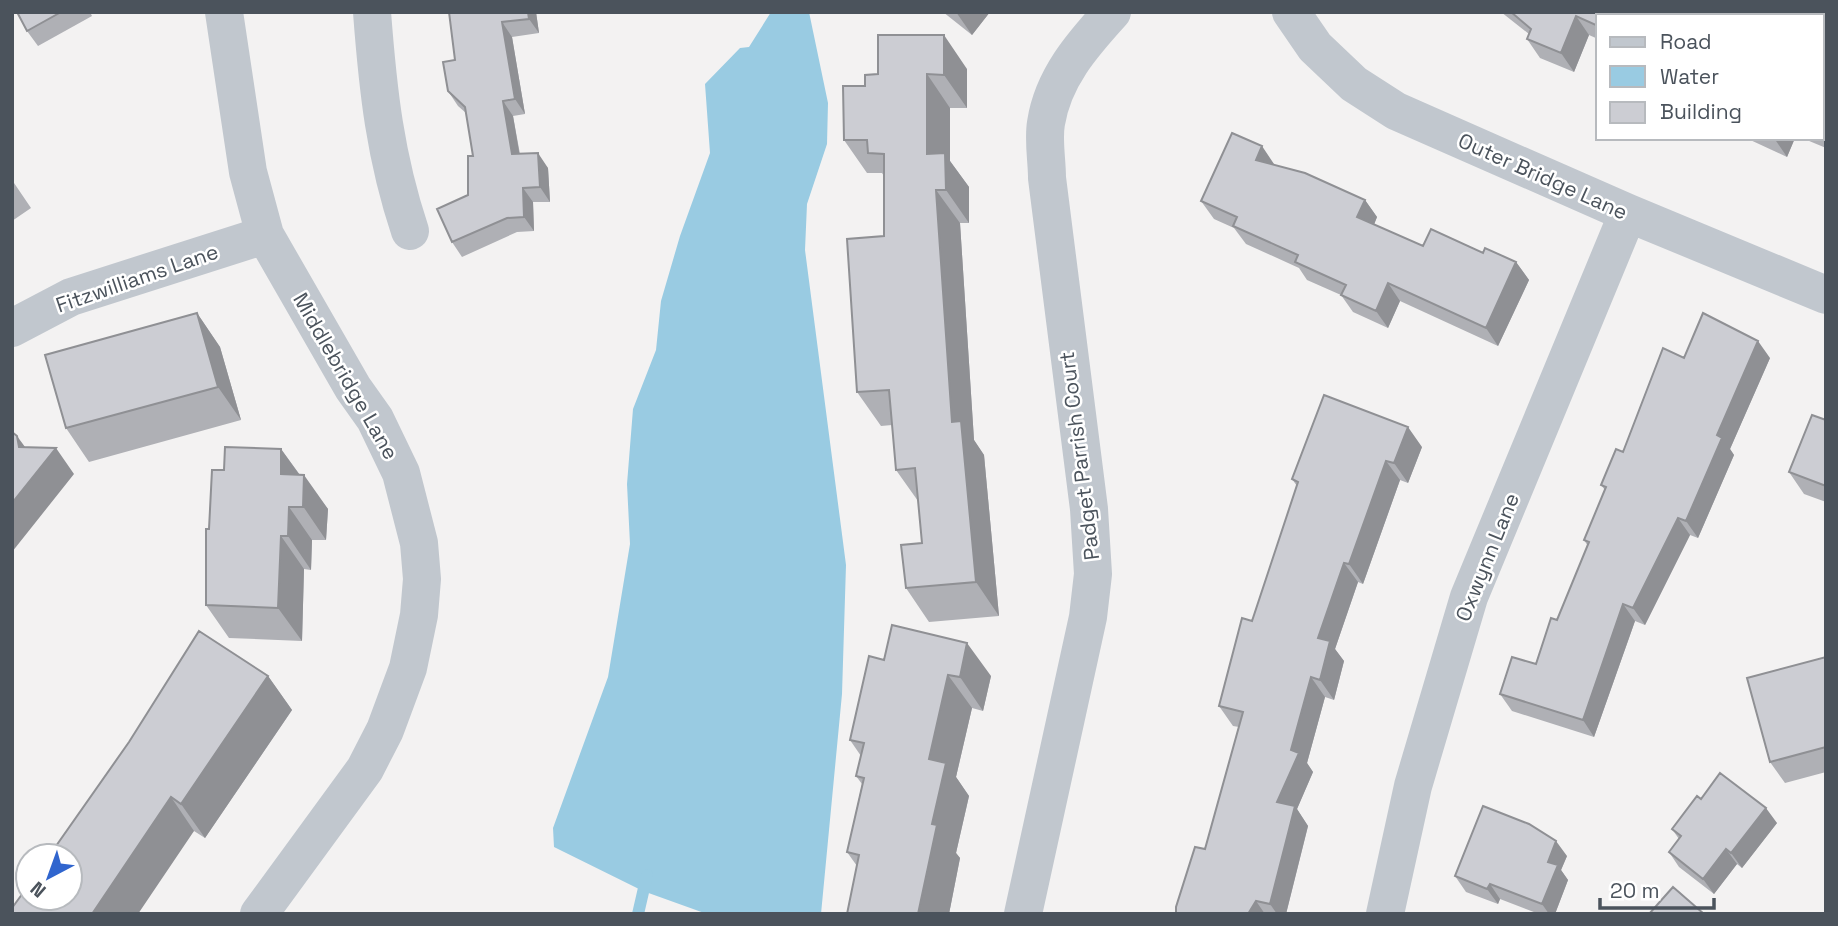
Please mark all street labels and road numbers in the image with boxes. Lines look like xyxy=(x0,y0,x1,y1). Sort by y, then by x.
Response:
street label: Outer Bridge Lane xyxy=(1454,127,1632,225)
street label: Fitzwilliams Lane xyxy=(52,238,222,318)
street label: Middlebridge Lane xyxy=(287,288,405,464)
street label: Padget Parrish Court xyxy=(1053,350,1105,562)
street label: Oxwynn Lane xyxy=(1449,489,1525,625)

